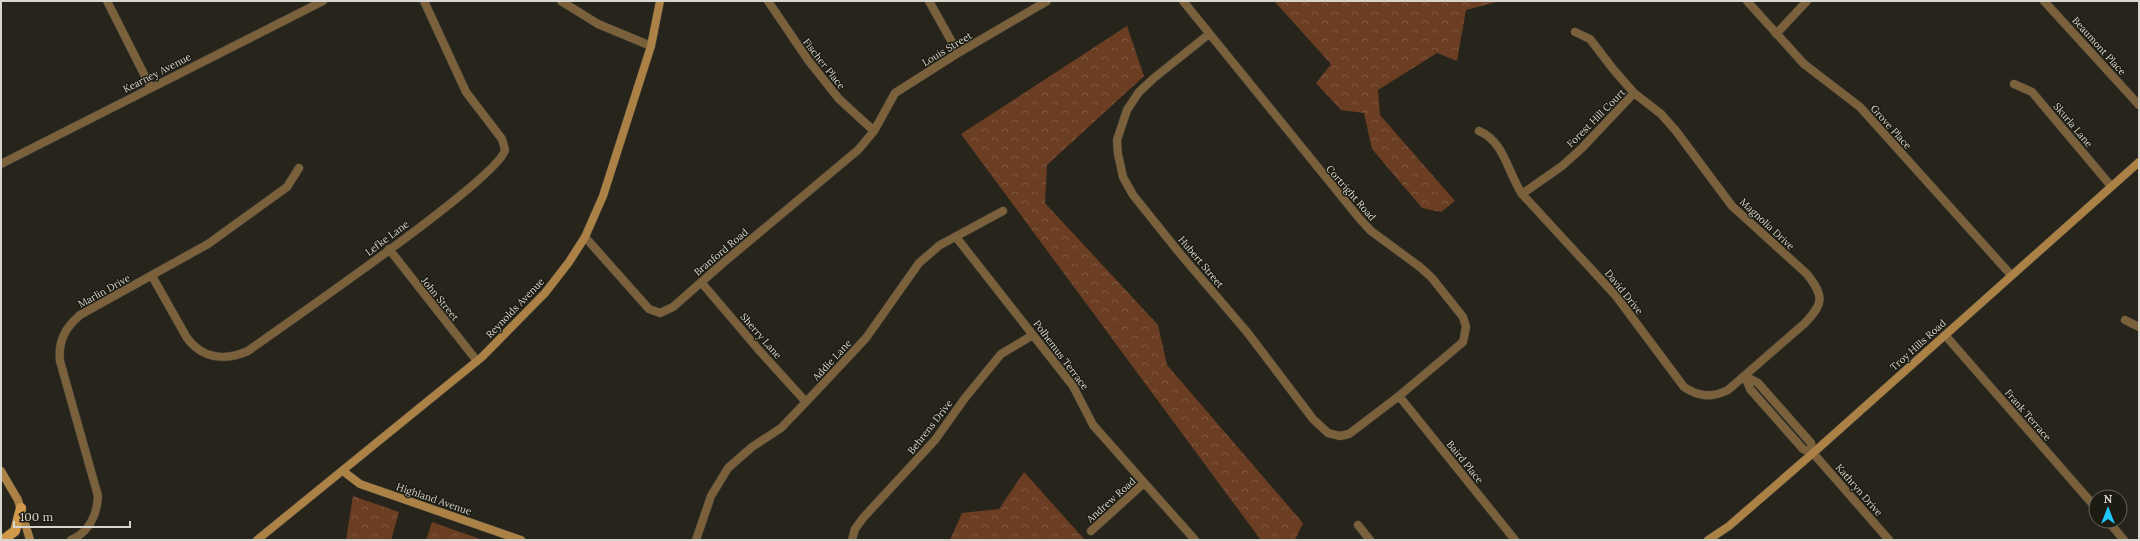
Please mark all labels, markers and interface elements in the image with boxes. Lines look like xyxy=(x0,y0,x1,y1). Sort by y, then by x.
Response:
street label: Beaumont Place xyxy=(2069,14,2129,78)
street label: Louis Street xyxy=(920,29,974,69)
street label: Fischer Place xyxy=(800,36,848,93)
street label: Kearney Avenue xyxy=(121,50,194,96)
street label: Forest Hill Court xyxy=(1564,86,1628,150)
street label: Skurla Lane xyxy=(2051,100,2096,150)
street label: Grove Place xyxy=(1868,102,1915,152)
street label: Cortright Road xyxy=(1323,162,1379,224)
street label: Magnolia Drive xyxy=(1737,195,1797,253)
street label: Lefke Lane xyxy=(363,217,412,259)
street label: Branford Road xyxy=(691,226,751,278)
street label: Hubert Street xyxy=(1175,233,1227,291)
street label: David Drive xyxy=(1602,267,1646,317)
street label: Marlin Drive xyxy=(76,271,133,311)
street label: John Street xyxy=(418,274,462,324)
street label: Reynolds Avenue xyxy=(483,275,547,341)
street label: Sherry Lane xyxy=(738,310,785,362)
street label: Troy Hills Road xyxy=(1887,317,1949,373)
street label: Polhemus Terrace xyxy=(1031,318,1092,393)
street label: Addie Lane xyxy=(809,336,855,384)
street label: Frank Terrace xyxy=(2002,386,2054,444)
street label: Behrens Drive xyxy=(905,397,956,457)
street label: Baird Place xyxy=(1444,438,1487,487)
street label: Kathryn Drive xyxy=(1833,461,1886,519)
street label: Andrew Road xyxy=(1083,474,1138,526)
street label: Highland Avenue xyxy=(395,480,474,518)
north arrow xyxy=(2088,489,2128,529)
text: N xyxy=(2104,492,2113,506)
scale bar xyxy=(14,503,130,529)
text: 100 m xyxy=(20,509,53,524)

